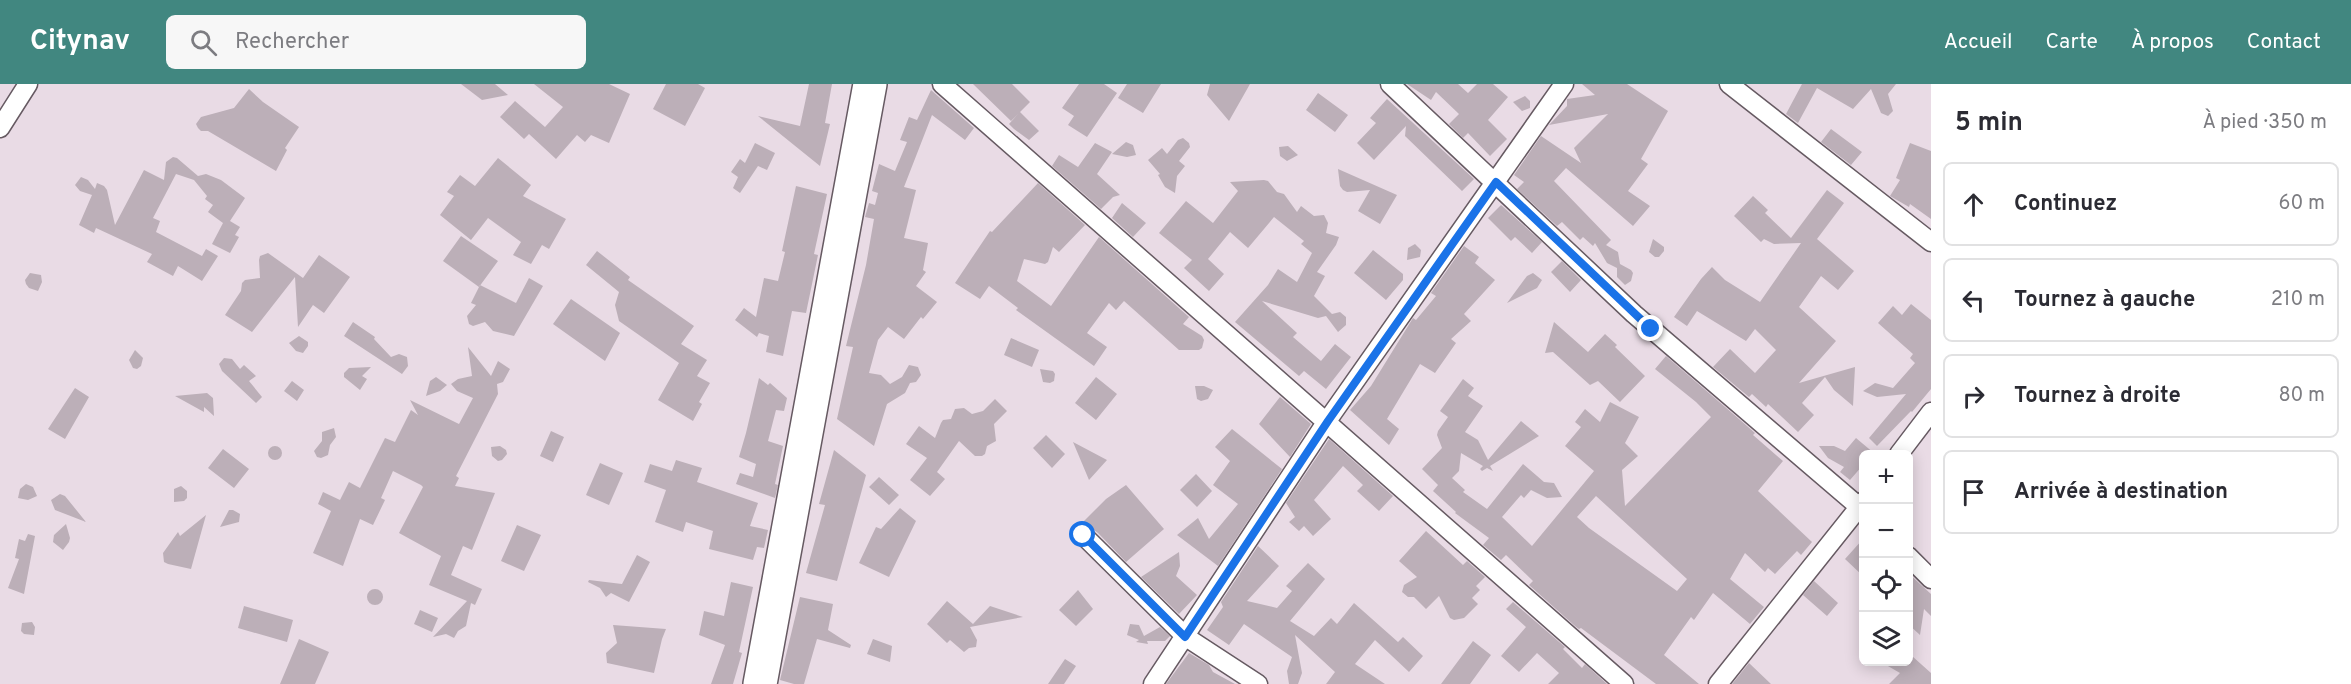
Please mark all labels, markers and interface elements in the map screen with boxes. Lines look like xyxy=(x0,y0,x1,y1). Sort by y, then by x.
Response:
search box xyxy=(166,15,586,69)
text: Citynav xyxy=(30,24,130,60)
icon: search xyxy=(187,26,220,59)
text: Rechercher xyxy=(235,29,349,56)
text: Accueil xyxy=(1944,29,2013,56)
text: Carte xyxy=(2046,29,2098,56)
text: À propos xyxy=(2131,29,2214,56)
text: Contact xyxy=(2247,29,2321,56)
text: 5 min xyxy=(1955,107,2023,140)
text: À pied · 350 m xyxy=(2202,110,2327,136)
icon: ahead xyxy=(1957,188,1990,221)
text: Continuez xyxy=(2014,191,2117,218)
text: 60 m xyxy=(2279,191,2325,217)
icon: left xyxy=(1957,284,1990,317)
text: Tournez à gauche xyxy=(2014,287,2195,314)
text: 210 m xyxy=(2271,287,2325,313)
route end xyxy=(1637,315,1663,341)
icon: right xyxy=(1957,380,1990,413)
text: Tournez à droite xyxy=(2014,383,2181,410)
text: 80 m xyxy=(2279,383,2325,409)
map controls xyxy=(1859,450,1913,666)
button: + xyxy=(1859,450,1913,504)
icon: arrive xyxy=(1957,476,1990,509)
text: Arrivée à destination xyxy=(2014,479,2228,506)
button: − xyxy=(1859,504,1913,558)
route start xyxy=(1069,521,1095,547)
button: locate xyxy=(1859,558,1913,612)
button: layers xyxy=(1859,612,1913,666)

